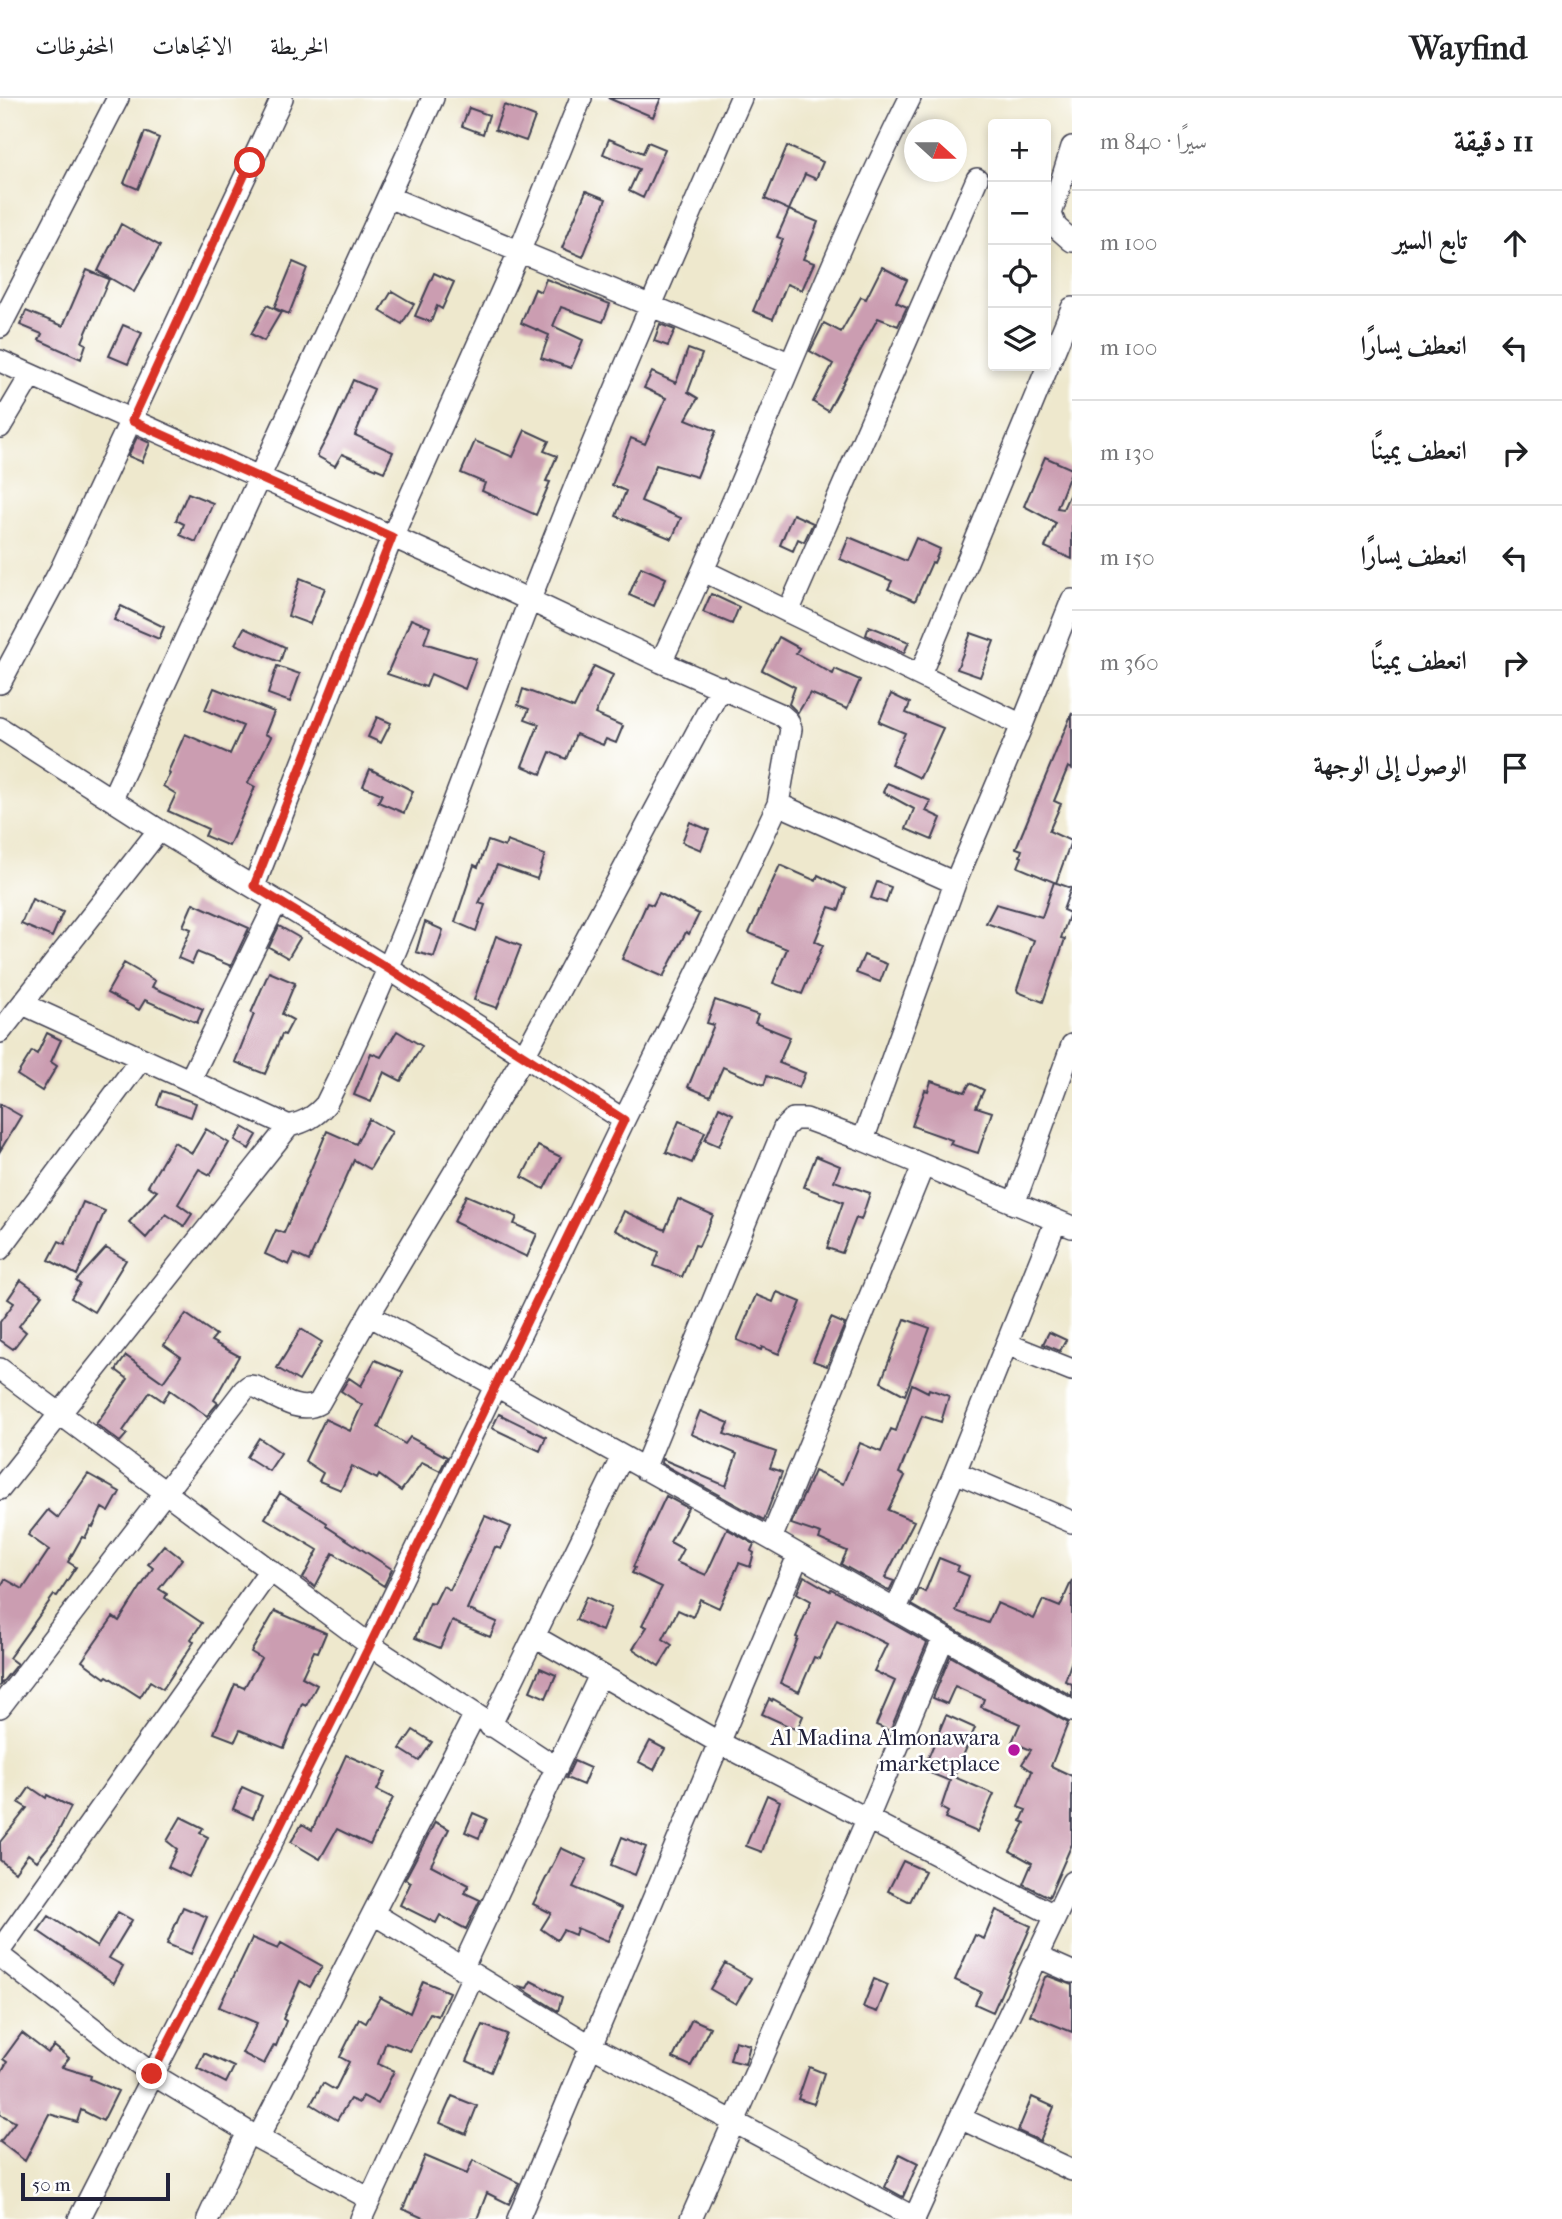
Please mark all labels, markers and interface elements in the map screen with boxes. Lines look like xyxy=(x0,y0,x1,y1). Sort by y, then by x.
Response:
text: Wayfind xyxy=(1409,29,1527,68)
text: المحفوظات xyxy=(35,32,114,60)
text: الاتجاهات xyxy=(152,32,232,60)
text: الخريطة xyxy=(270,32,329,60)
north arrow xyxy=(904,119,967,182)
map controls xyxy=(988,119,1051,371)
button: + xyxy=(988,119,1051,182)
text: 11 دقيقة xyxy=(1454,124,1534,159)
text: سيرًا · 840 m xyxy=(1100,128,1207,155)
route start xyxy=(234,147,265,178)
button: − xyxy=(988,182,1051,245)
icon: ahead xyxy=(1496,224,1534,262)
text: تابع السير xyxy=(1394,225,1467,256)
text: 100 m xyxy=(1100,229,1158,256)
button: locate xyxy=(988,245,1051,308)
button: layers xyxy=(988,308,1051,371)
icon: left xyxy=(1496,329,1534,367)
text: انعطف يسارًا xyxy=(1360,330,1467,361)
text: 100 m xyxy=(1100,334,1158,361)
icon: right xyxy=(1496,434,1534,472)
text: انعطف يمينًا xyxy=(1371,435,1467,466)
text: 130 m xyxy=(1100,439,1154,466)
icon: left xyxy=(1496,539,1534,577)
text: انعطف يسارًا xyxy=(1360,540,1467,571)
text: 150 m xyxy=(1100,544,1155,571)
icon: right xyxy=(1496,644,1534,682)
text: انعطف يمينًا xyxy=(1371,645,1467,676)
text: 360 m xyxy=(1100,649,1159,676)
icon: arrive xyxy=(1496,749,1534,787)
text: الوصول إلى الوجهة xyxy=(1313,750,1467,781)
place label: Al Madina Almonawara marketplace xyxy=(770,1724,1000,1777)
marker: Al Madina Almonawara marketplace xyxy=(1006,1742,1022,1758)
route end xyxy=(136,2058,167,2089)
scale bar xyxy=(21,2170,170,2202)
text: 50 m xyxy=(32,2174,71,2196)

